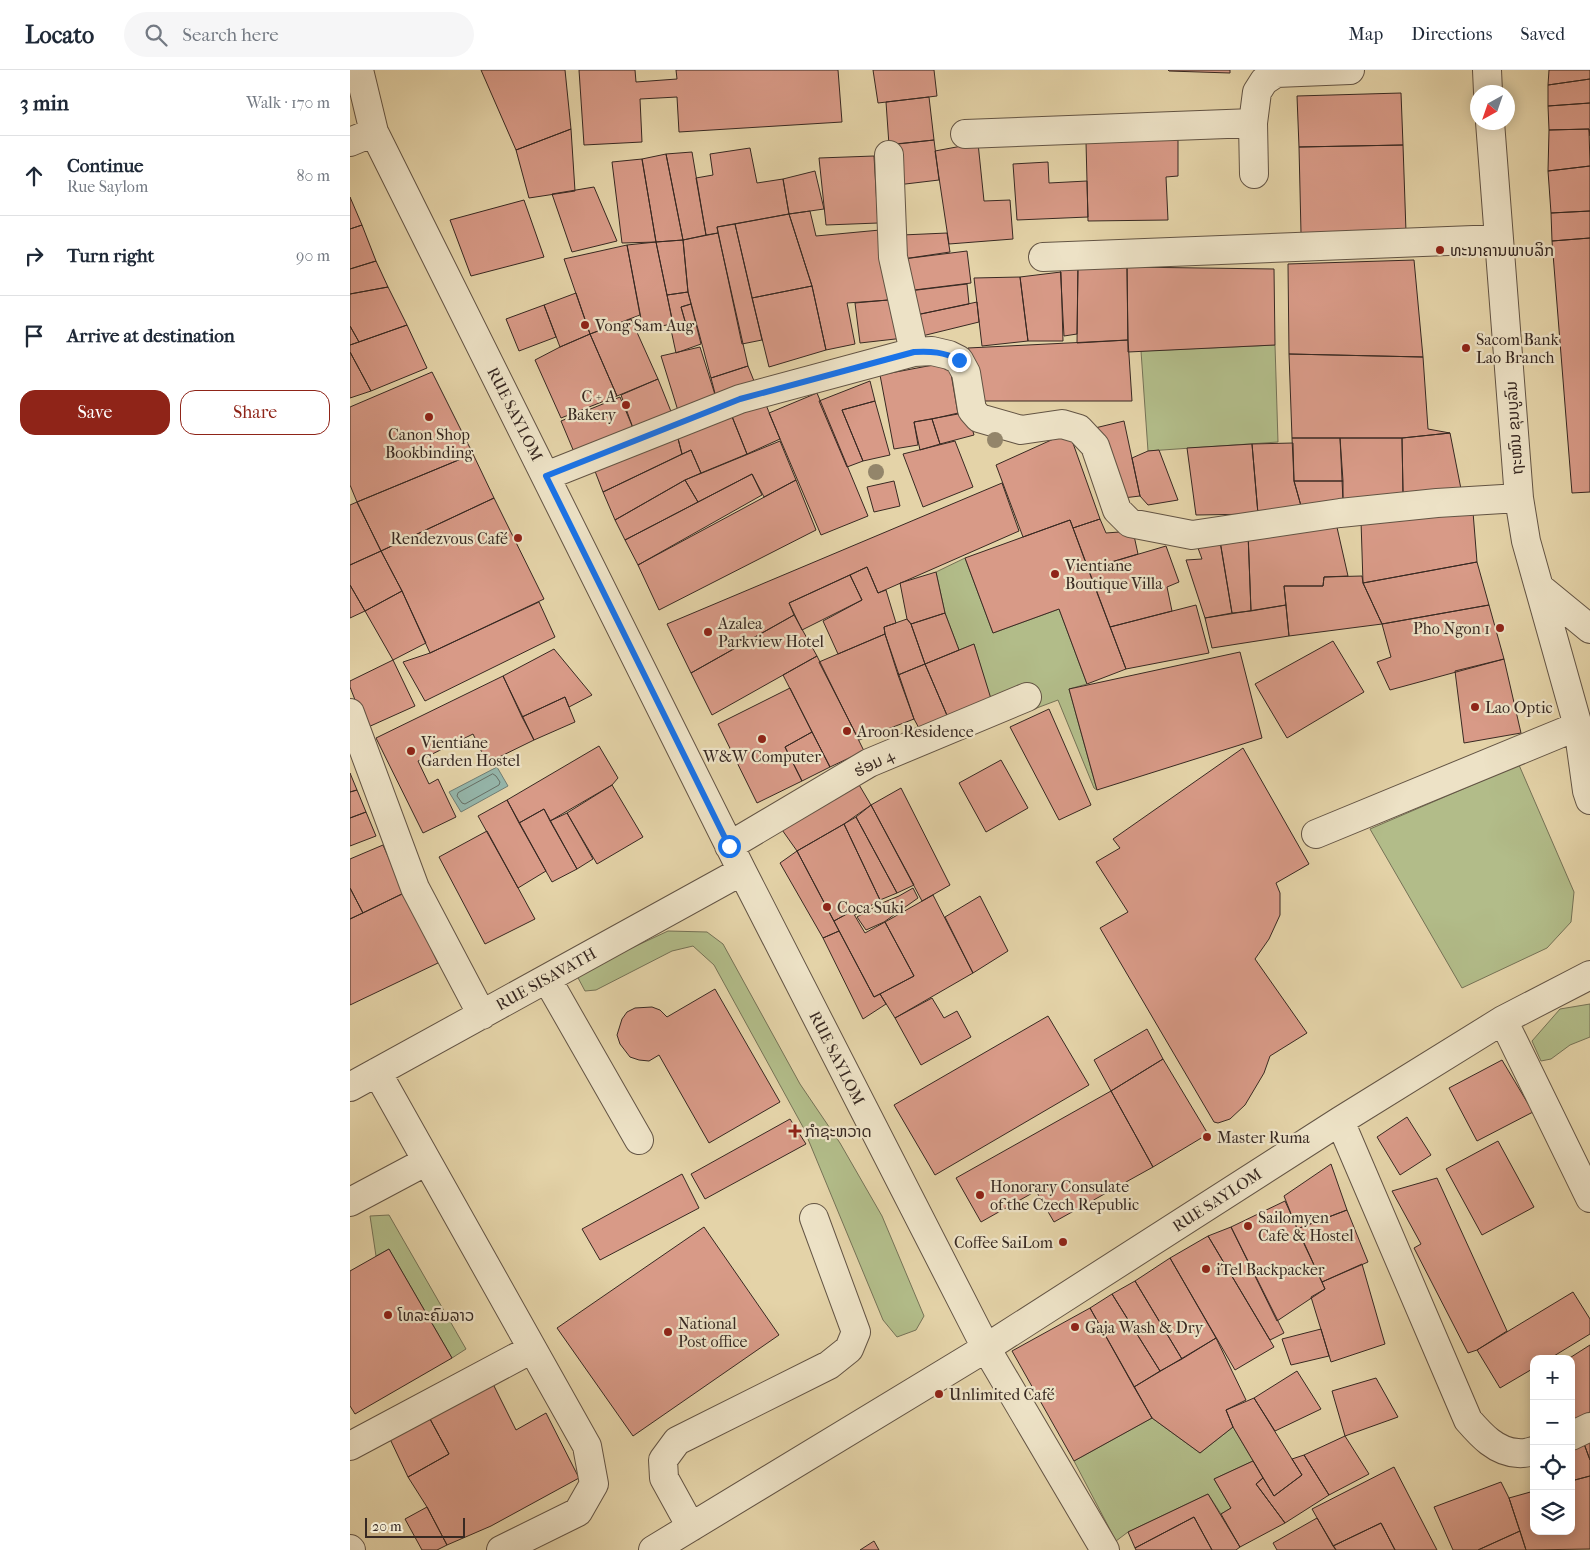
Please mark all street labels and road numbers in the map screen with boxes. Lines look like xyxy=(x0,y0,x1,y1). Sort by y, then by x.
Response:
street label: RUE SAYLOM xyxy=(483,364,547,464)
street label: ຖະໜົນ ຂຸນບູລົມ xyxy=(1501,380,1528,476)
street label: ຮ່ອມ 4 xyxy=(851,745,898,781)
street label: RUE SISAVATH xyxy=(493,943,600,1014)
street label: RUE SAYLOM xyxy=(805,1008,869,1108)
street label: RUE SAYLOM xyxy=(1169,1164,1265,1236)

